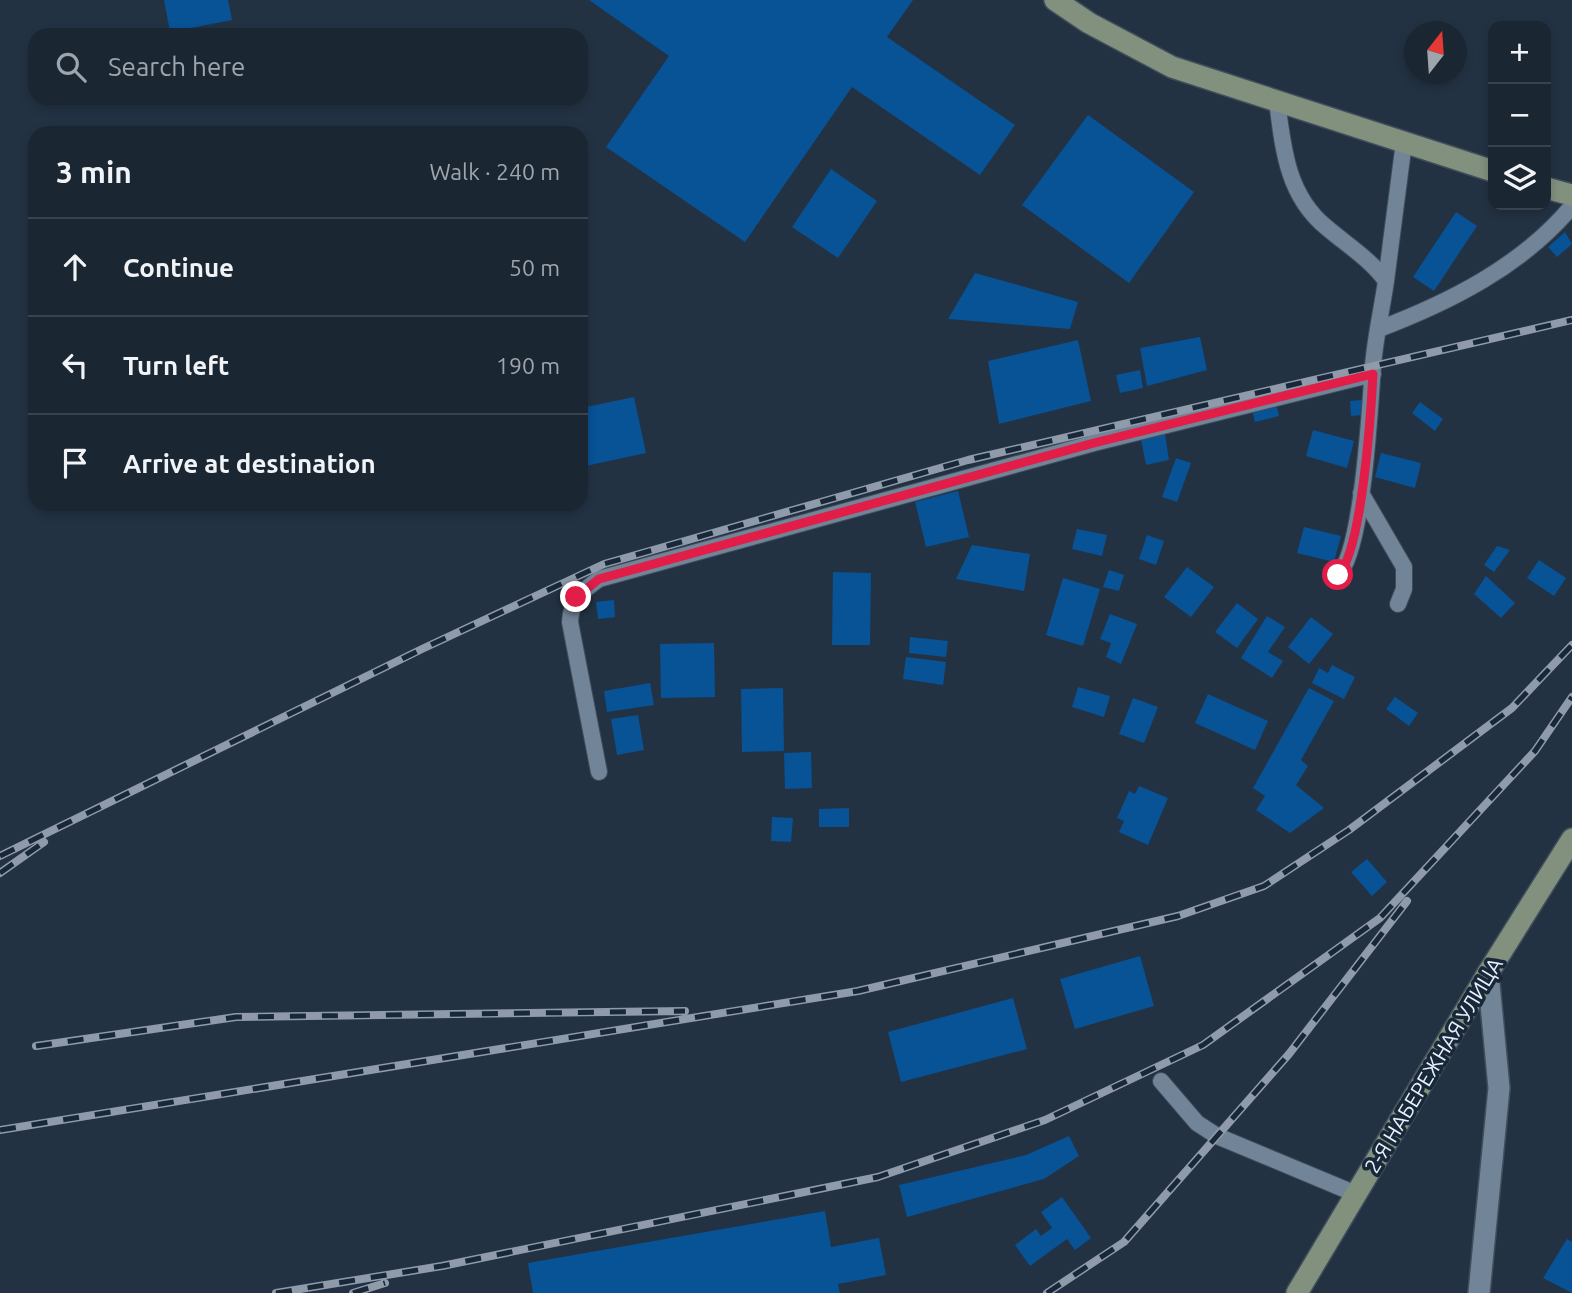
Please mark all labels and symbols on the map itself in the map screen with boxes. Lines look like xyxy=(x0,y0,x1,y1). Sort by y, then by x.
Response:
north arrow xyxy=(1404,21,1467,84)
route start xyxy=(1322,559,1353,590)
route end xyxy=(560,581,591,612)
street label: 2-Я НАБЕРЕЖНАЯ УЛИЦА xyxy=(1359,953,1507,1177)

